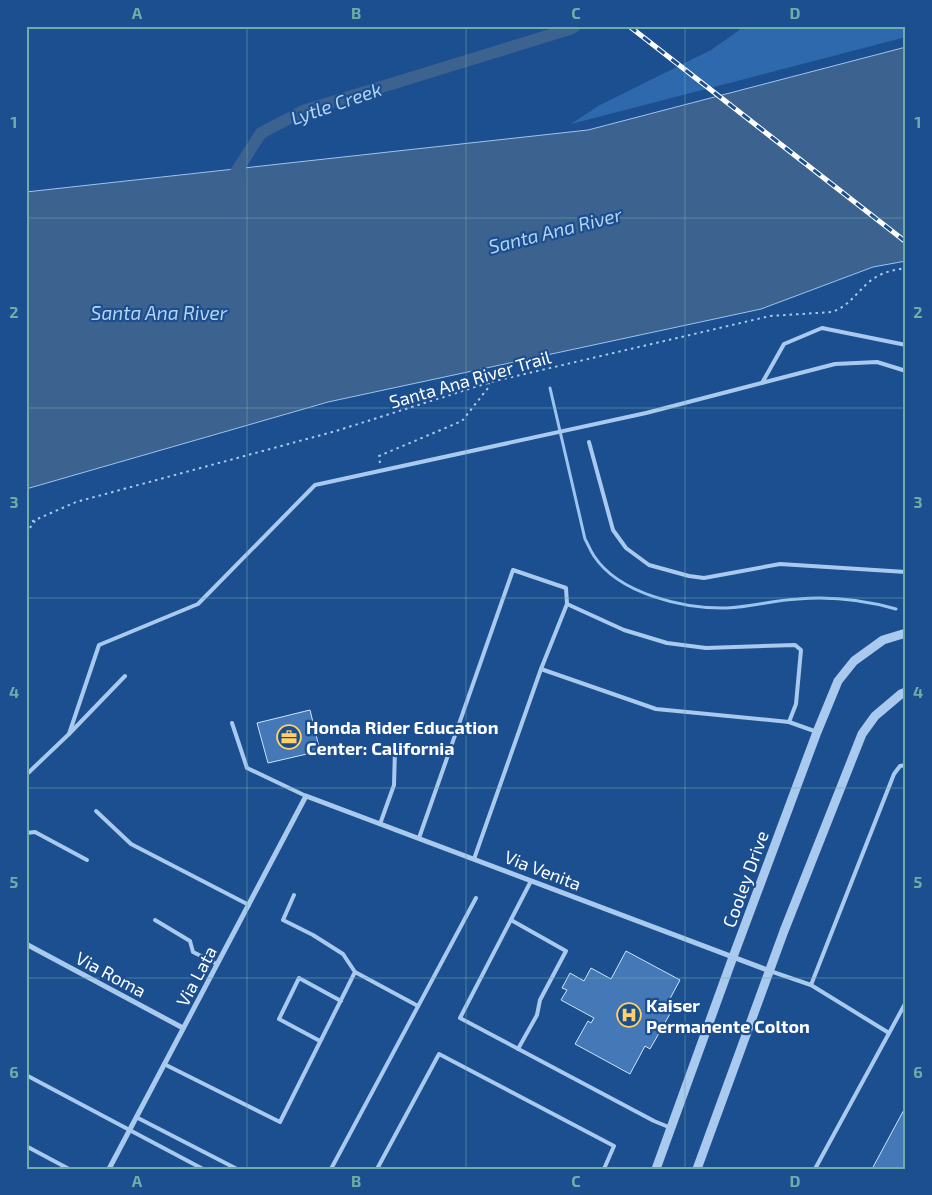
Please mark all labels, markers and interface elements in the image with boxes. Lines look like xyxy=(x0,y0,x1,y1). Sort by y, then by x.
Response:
text: A xyxy=(132,3,143,22)
text: B xyxy=(351,3,361,22)
text: C xyxy=(571,3,581,22)
text: D xyxy=(790,3,801,22)
water label: Lytle Creek xyxy=(288,77,385,130)
text: 1 xyxy=(11,112,17,131)
text: 1 xyxy=(915,112,921,131)
water label: Santa Ana River xyxy=(486,202,624,258)
water label: Santa Ana River xyxy=(91,301,228,324)
text: 2 xyxy=(9,302,19,321)
text: 2 xyxy=(913,302,923,321)
street label: Santa Ana River Trail xyxy=(387,345,554,413)
text: 3 xyxy=(9,492,19,511)
text: 3 xyxy=(913,492,923,511)
text: 4 xyxy=(9,682,19,701)
text: 4 xyxy=(913,682,923,701)
place label: Honda Rider Education Center: California xyxy=(306,716,499,759)
office icon: Honda Rider Education Center: California xyxy=(276,724,302,750)
street label: Cooley Drive xyxy=(717,828,773,930)
street label: Via Venita xyxy=(501,845,585,895)
text: 5 xyxy=(10,872,19,891)
text: 5 xyxy=(914,872,923,891)
street label: Via Lata xyxy=(171,942,221,1010)
street label: Via Roma xyxy=(72,946,150,1002)
place label: Kaiser Permanente Colton xyxy=(646,994,810,1037)
hospital icon: Kaiser Permanente Colton xyxy=(616,1002,642,1028)
text: 6 xyxy=(9,1062,19,1081)
text: 6 xyxy=(913,1062,923,1081)
text: A xyxy=(132,1171,143,1190)
text: B xyxy=(351,1171,361,1190)
text: C xyxy=(571,1171,581,1190)
text: D xyxy=(790,1171,801,1190)

